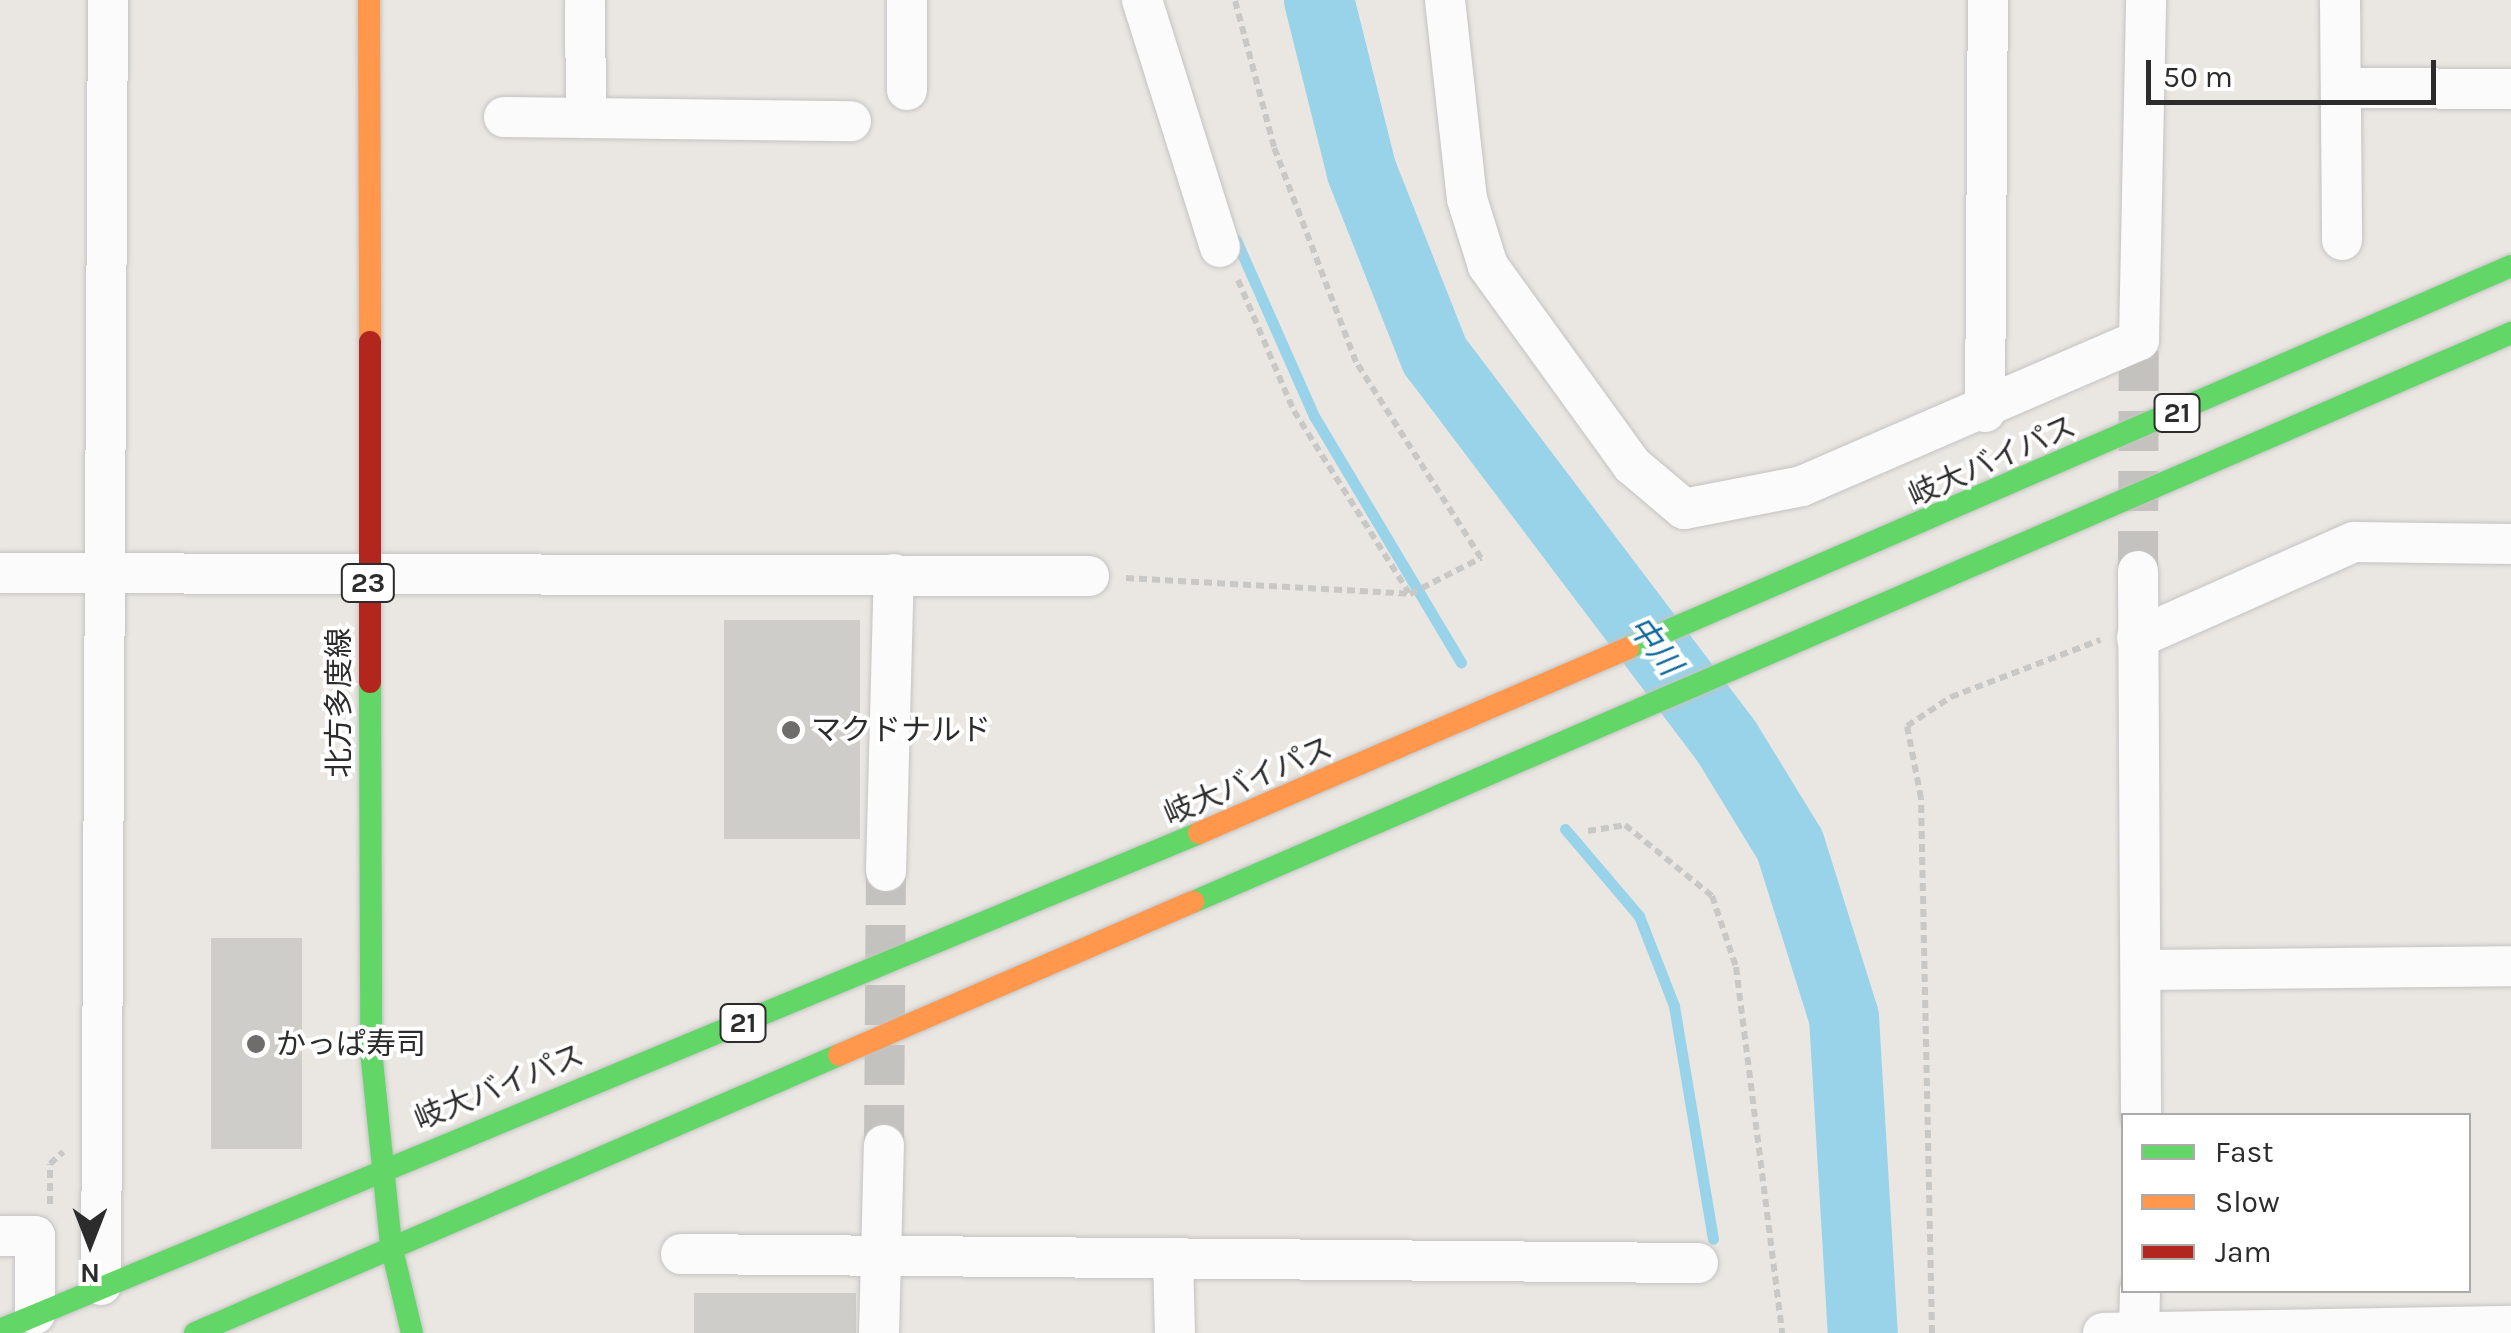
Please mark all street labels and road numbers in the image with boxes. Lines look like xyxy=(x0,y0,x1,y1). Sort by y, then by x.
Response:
road number: 21 xyxy=(2152,390,2202,436)
street label: 岐大バイパス xyxy=(1902,408,2082,514)
road number: 23 xyxy=(340,560,396,606)
street label: 北方多度線 xyxy=(321,628,357,778)
street label: 岐大バイパス xyxy=(1158,729,1338,833)
road number: 21 xyxy=(718,1000,768,1046)
street label: 岐大バイパス xyxy=(409,1037,589,1137)

